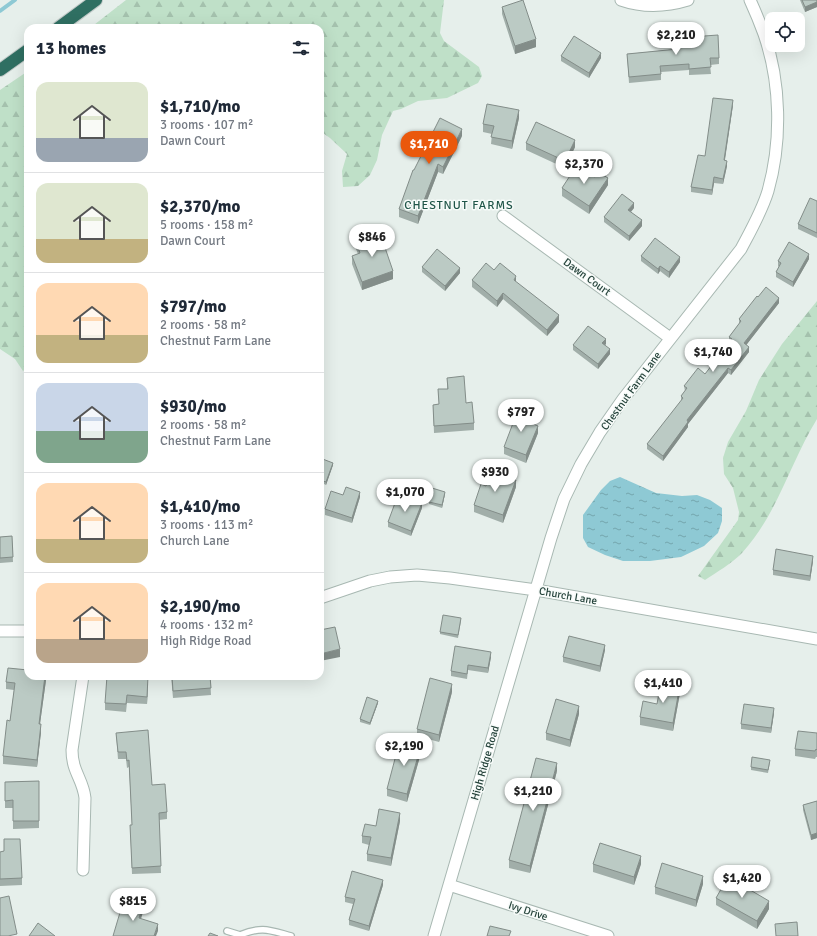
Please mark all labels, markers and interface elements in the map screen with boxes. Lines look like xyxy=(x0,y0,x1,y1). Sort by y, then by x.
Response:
map controls xyxy=(765,12,805,52)
button: locate xyxy=(765,12,805,52)
pin: $2,210 xyxy=(643,22,709,56)
text: $2,210 xyxy=(657,27,695,43)
icon: filters xyxy=(290,37,312,59)
text: 13 homes xyxy=(36,38,106,59)
text: $1,710/mo xyxy=(160,96,240,117)
icon: home xyxy=(68,98,116,146)
text: 3 rooms · 107 m² xyxy=(160,117,253,133)
pin: $1,710 xyxy=(396,131,462,165)
text: Dawn Court xyxy=(160,133,225,149)
text: $1,710 xyxy=(410,136,448,152)
pin: $2,370 xyxy=(551,151,617,185)
text: $2,370 xyxy=(565,156,603,172)
text: $2,370/mo xyxy=(160,196,240,217)
district label: CHESTNUT FARMS xyxy=(404,198,514,213)
icon: home xyxy=(68,199,116,247)
text: 5 rooms · 158 m² xyxy=(160,217,253,233)
pin: $846 xyxy=(348,224,396,258)
text: $846 xyxy=(358,229,386,245)
text: Dawn Court xyxy=(160,233,225,249)
street label: Dawn Court xyxy=(561,255,613,299)
text: $797/mo xyxy=(160,296,226,317)
icon: home xyxy=(68,299,116,347)
text: 2 rooms · 58 m² xyxy=(160,317,246,333)
text: Chestnut Farm Lane xyxy=(160,333,271,349)
pin: $1,740 xyxy=(680,339,746,373)
text: $1,740 xyxy=(694,344,732,360)
street label: Chestnut Farm Lane xyxy=(598,349,664,433)
text: $930/mo xyxy=(160,396,226,417)
icon: home xyxy=(68,399,116,447)
pin: $797 xyxy=(497,399,545,433)
text: $797 xyxy=(507,404,535,420)
text: 2 rooms · 58 m² xyxy=(160,417,246,433)
text: Chestnut Farm Lane xyxy=(160,433,271,449)
pin: $930 xyxy=(471,459,519,493)
text: $930 xyxy=(481,464,509,480)
pin: $1,070 xyxy=(372,479,438,513)
text: $1,070 xyxy=(386,484,424,500)
text: $1,410/mo xyxy=(160,496,240,517)
icon: home xyxy=(68,499,116,547)
text: 3 rooms · 113 m² xyxy=(160,517,253,533)
text: Church Lane xyxy=(160,533,230,549)
street label: Church Lane xyxy=(538,584,598,608)
text: $2,190/mo xyxy=(160,596,240,617)
icon: home xyxy=(68,599,116,647)
text: 4 rooms · 132 m² xyxy=(160,617,253,633)
text: High Ridge Road xyxy=(160,633,251,649)
pin: $1,410 xyxy=(630,670,696,704)
text: $1,410 xyxy=(644,675,682,691)
street label: High Ridge Road xyxy=(468,724,502,802)
pin: $2,190 xyxy=(371,733,437,767)
text: $2,190 xyxy=(385,738,423,754)
pin: $1,210 xyxy=(500,778,566,812)
text: $1,210 xyxy=(514,783,552,799)
pin: $1,420 xyxy=(709,865,775,899)
text: $1,420 xyxy=(723,870,761,886)
pin: $815 xyxy=(109,888,157,922)
text: $815 xyxy=(119,893,147,909)
street label: Ivy Drive xyxy=(507,899,549,923)

